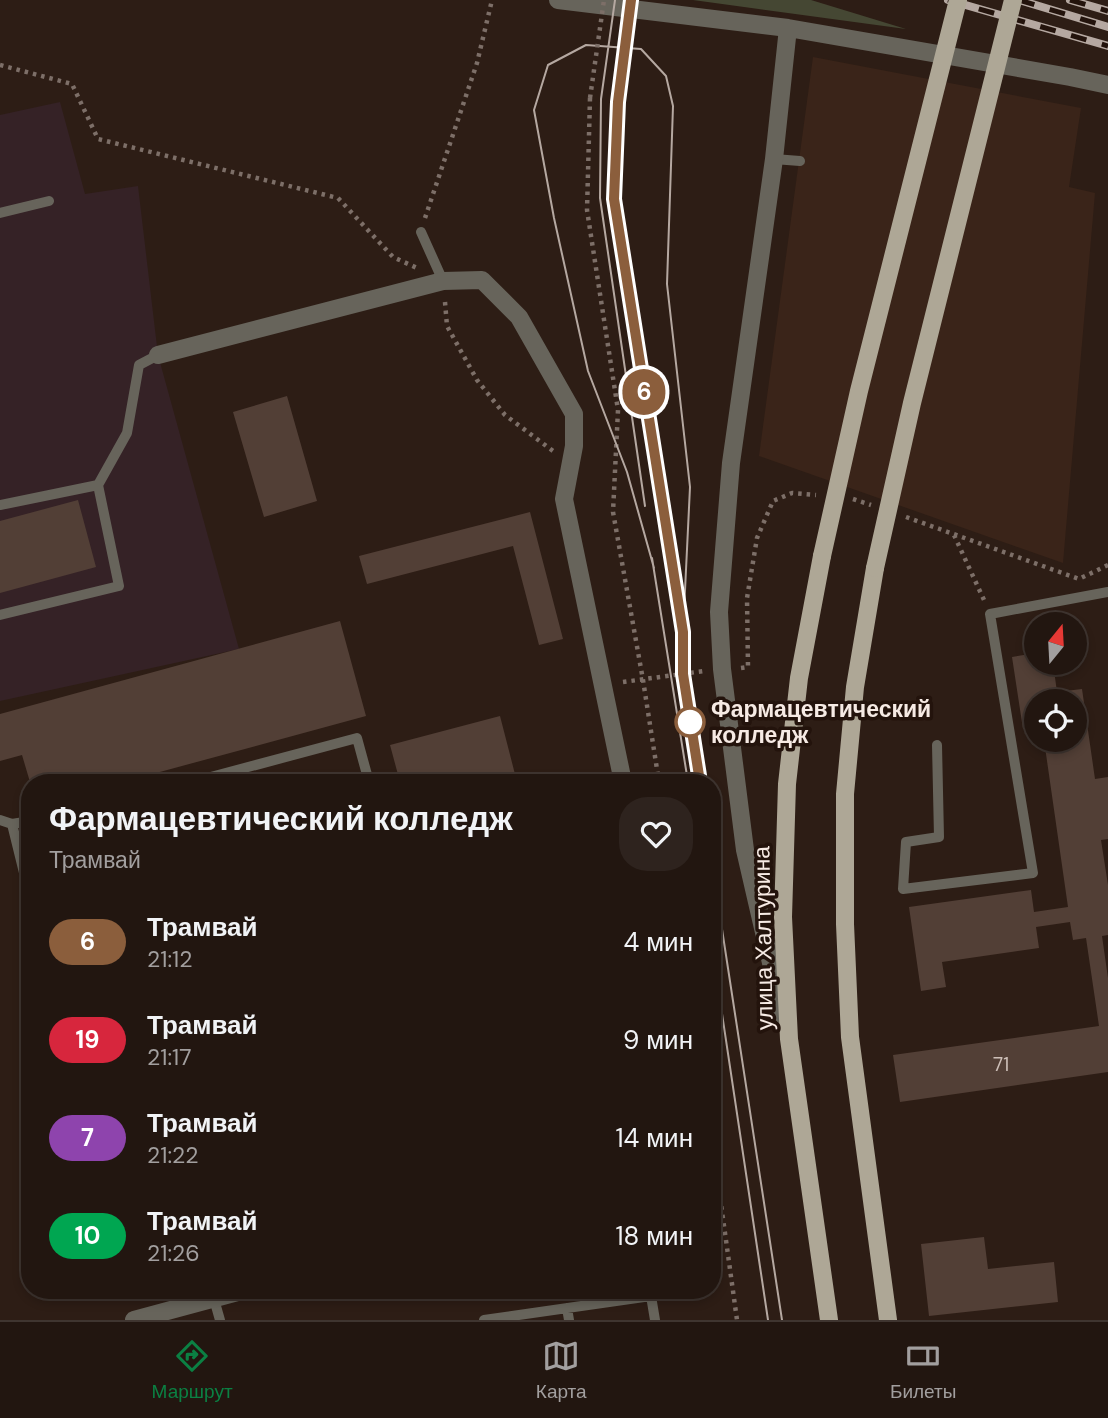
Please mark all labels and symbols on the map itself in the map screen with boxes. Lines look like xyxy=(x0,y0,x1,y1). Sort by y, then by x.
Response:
line badge: 6 xyxy=(621,369,667,415)
north arrow xyxy=(1024,612,1087,676)
place label: Фармацевтический колледж xyxy=(711,694,931,750)
marker: Фармацевтический колледж xyxy=(675,707,705,737)
street label: улица Халтурина xyxy=(746,846,780,1030)
house number: 71 xyxy=(993,1052,1009,1077)

